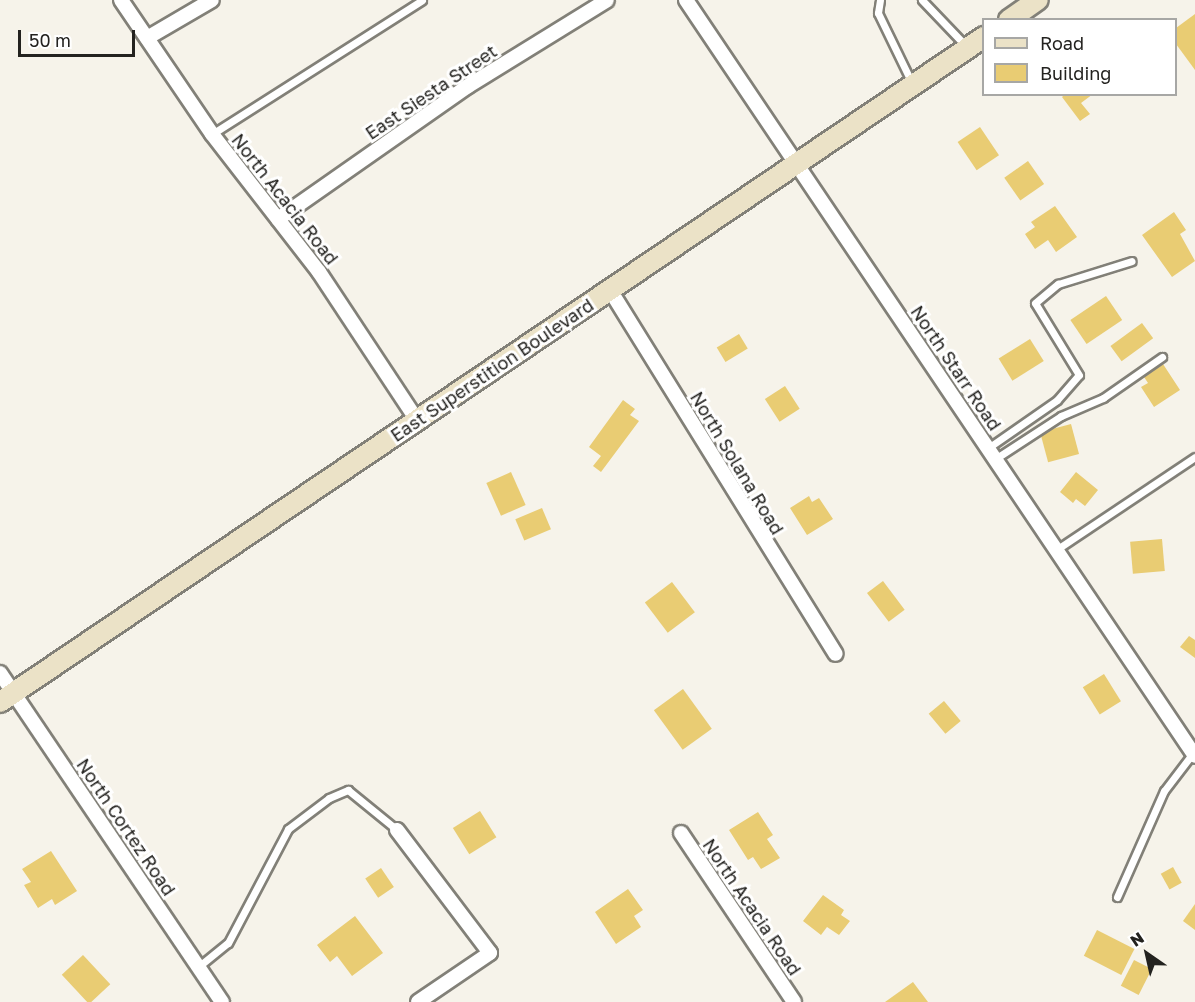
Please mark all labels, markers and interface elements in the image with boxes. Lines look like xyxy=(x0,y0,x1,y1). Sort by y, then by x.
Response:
scale bar xyxy=(21,18,138,56)
legend xyxy=(982,18,1177,96)
text: 50 m xyxy=(29,29,71,51)
text: Road xyxy=(1040,32,1084,54)
street label: East Siesta Street xyxy=(361,40,501,144)
text: Building xyxy=(1040,62,1111,84)
street label: North Acacia Road xyxy=(227,129,343,269)
street label: East Superstition Boulevard xyxy=(386,294,598,446)
street label: North Starr Road xyxy=(906,302,1006,434)
street label: North Solana Road xyxy=(686,388,788,538)
street label: North Cortez Road xyxy=(72,754,180,900)
street label: North Acacia Road xyxy=(698,835,806,979)
north arrow xyxy=(1117,924,1177,984)
text: N xyxy=(1126,927,1148,951)

